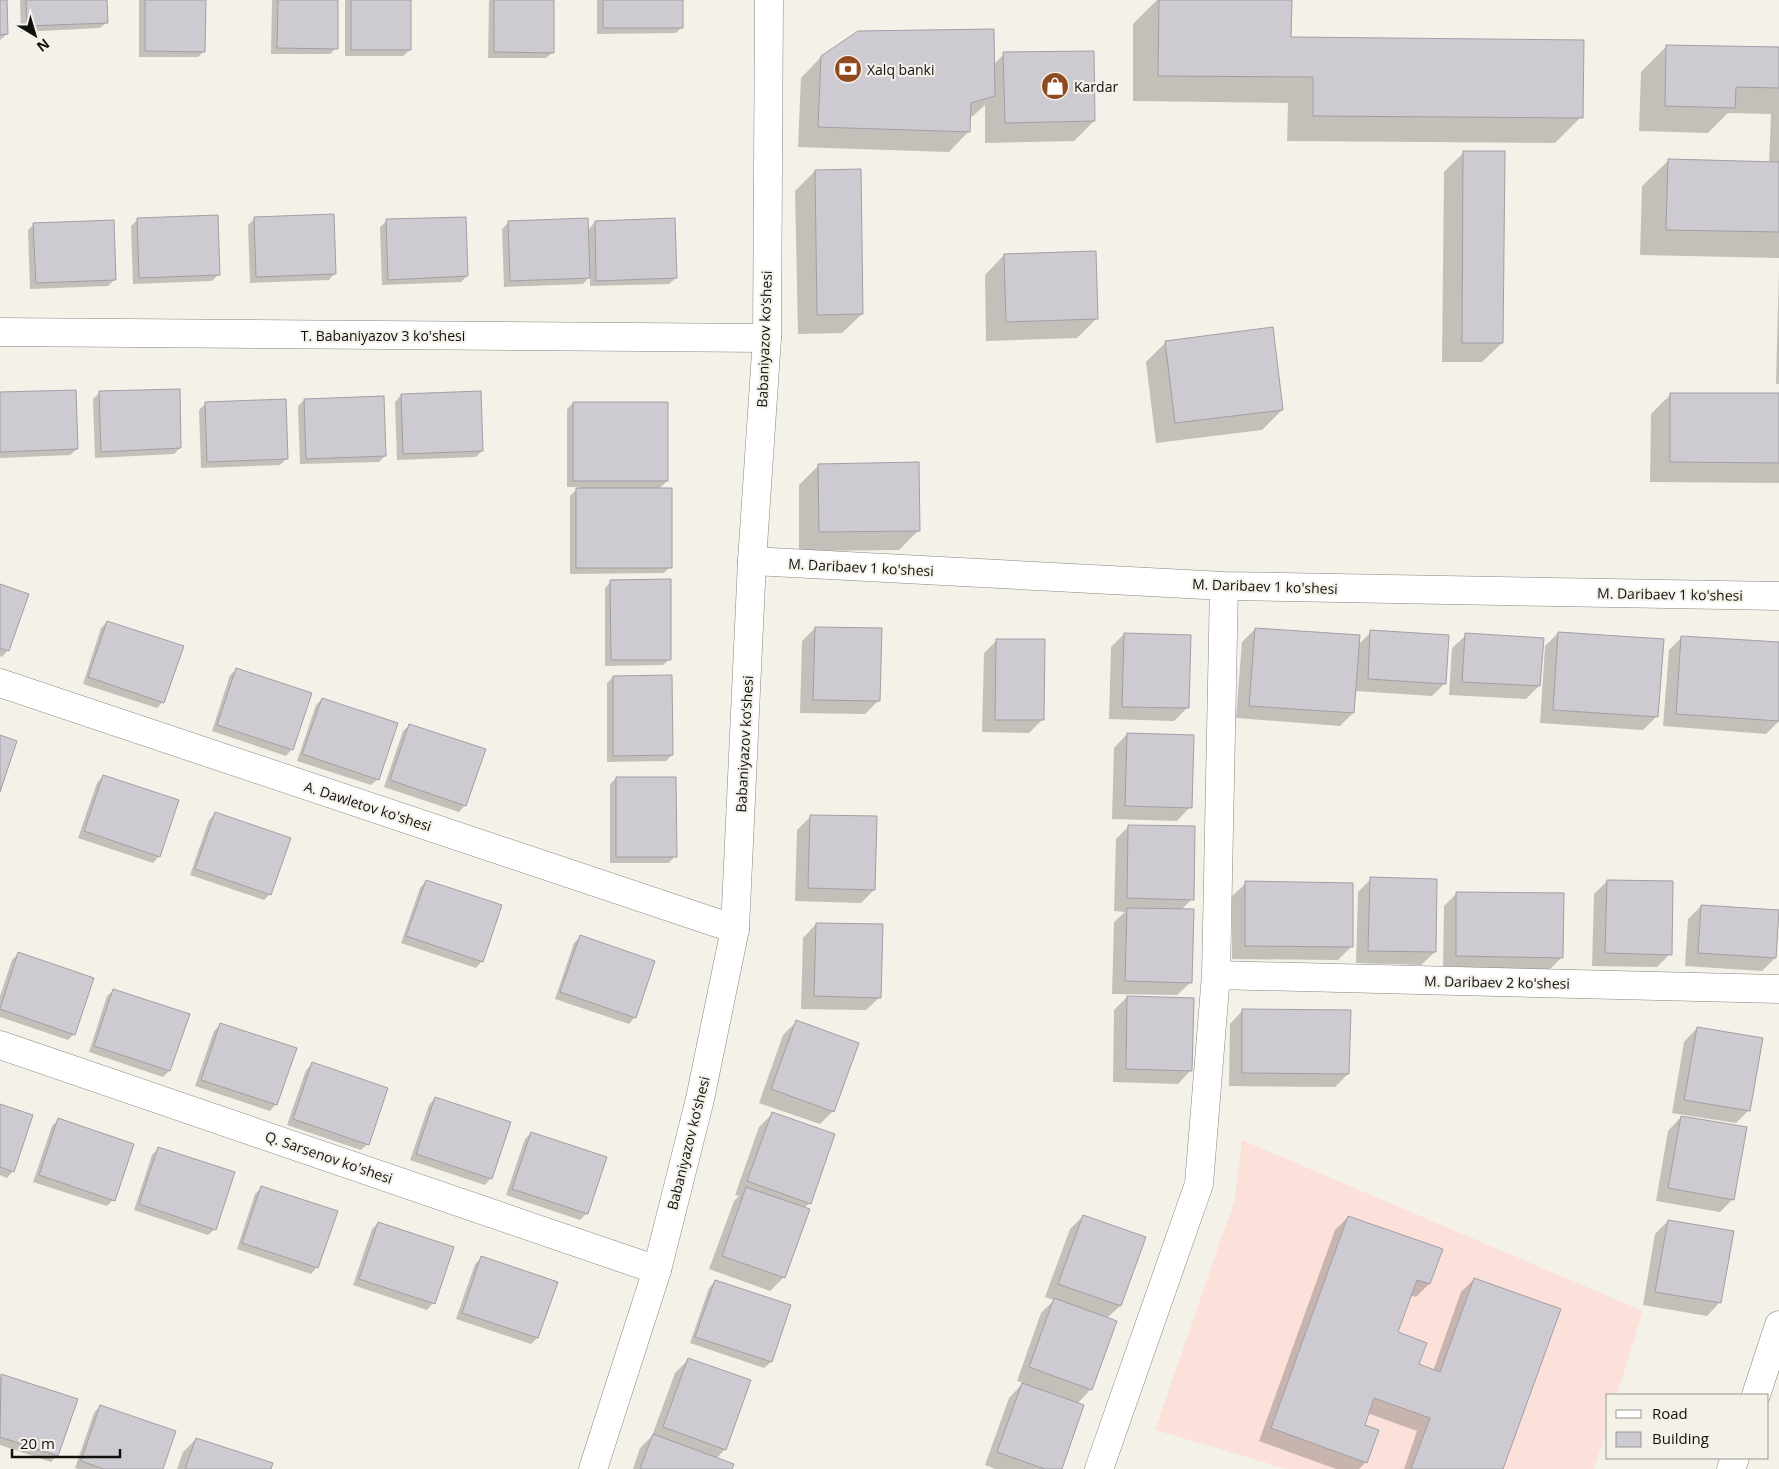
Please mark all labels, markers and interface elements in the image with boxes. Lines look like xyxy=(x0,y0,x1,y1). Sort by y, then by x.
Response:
north arrow xyxy=(10,10,60,60)
text: N xyxy=(33,35,54,57)
bank icon: Xalq banki xyxy=(833,54,863,84)
place label: Xalq banki xyxy=(867,60,934,79)
shop icon: Kardar xyxy=(1040,71,1070,101)
place label: Kardar xyxy=(1074,77,1118,96)
street label: Babaniyazov ko‘shesi xyxy=(752,270,776,408)
street label: T. Babaniyazov 3 ko'shesi xyxy=(301,326,465,345)
street label: M. Daribaev 1 ko'shesi xyxy=(788,554,934,580)
street label: M. Daribaev 1 ko'shesi xyxy=(1192,574,1338,598)
street label: M. Daribaev 1 ko'shesi xyxy=(1597,583,1743,605)
street label: Babaniyazov ko‘shesi xyxy=(731,675,757,813)
street label: A. Dawletov ko'shesi xyxy=(302,776,434,836)
street label: M. Daribaev 2 ko'shesi xyxy=(1424,971,1570,993)
street label: Babaniyazov ko‘shesi xyxy=(662,1074,714,1212)
street label: Q. Sarsenov ko'shesi xyxy=(263,1126,395,1188)
legend xyxy=(1606,1394,1769,1459)
text: Road xyxy=(1652,1403,1688,1423)
scale bar xyxy=(12,1426,120,1458)
text: Building xyxy=(1652,1428,1709,1448)
text: 20 m xyxy=(20,1433,55,1453)

